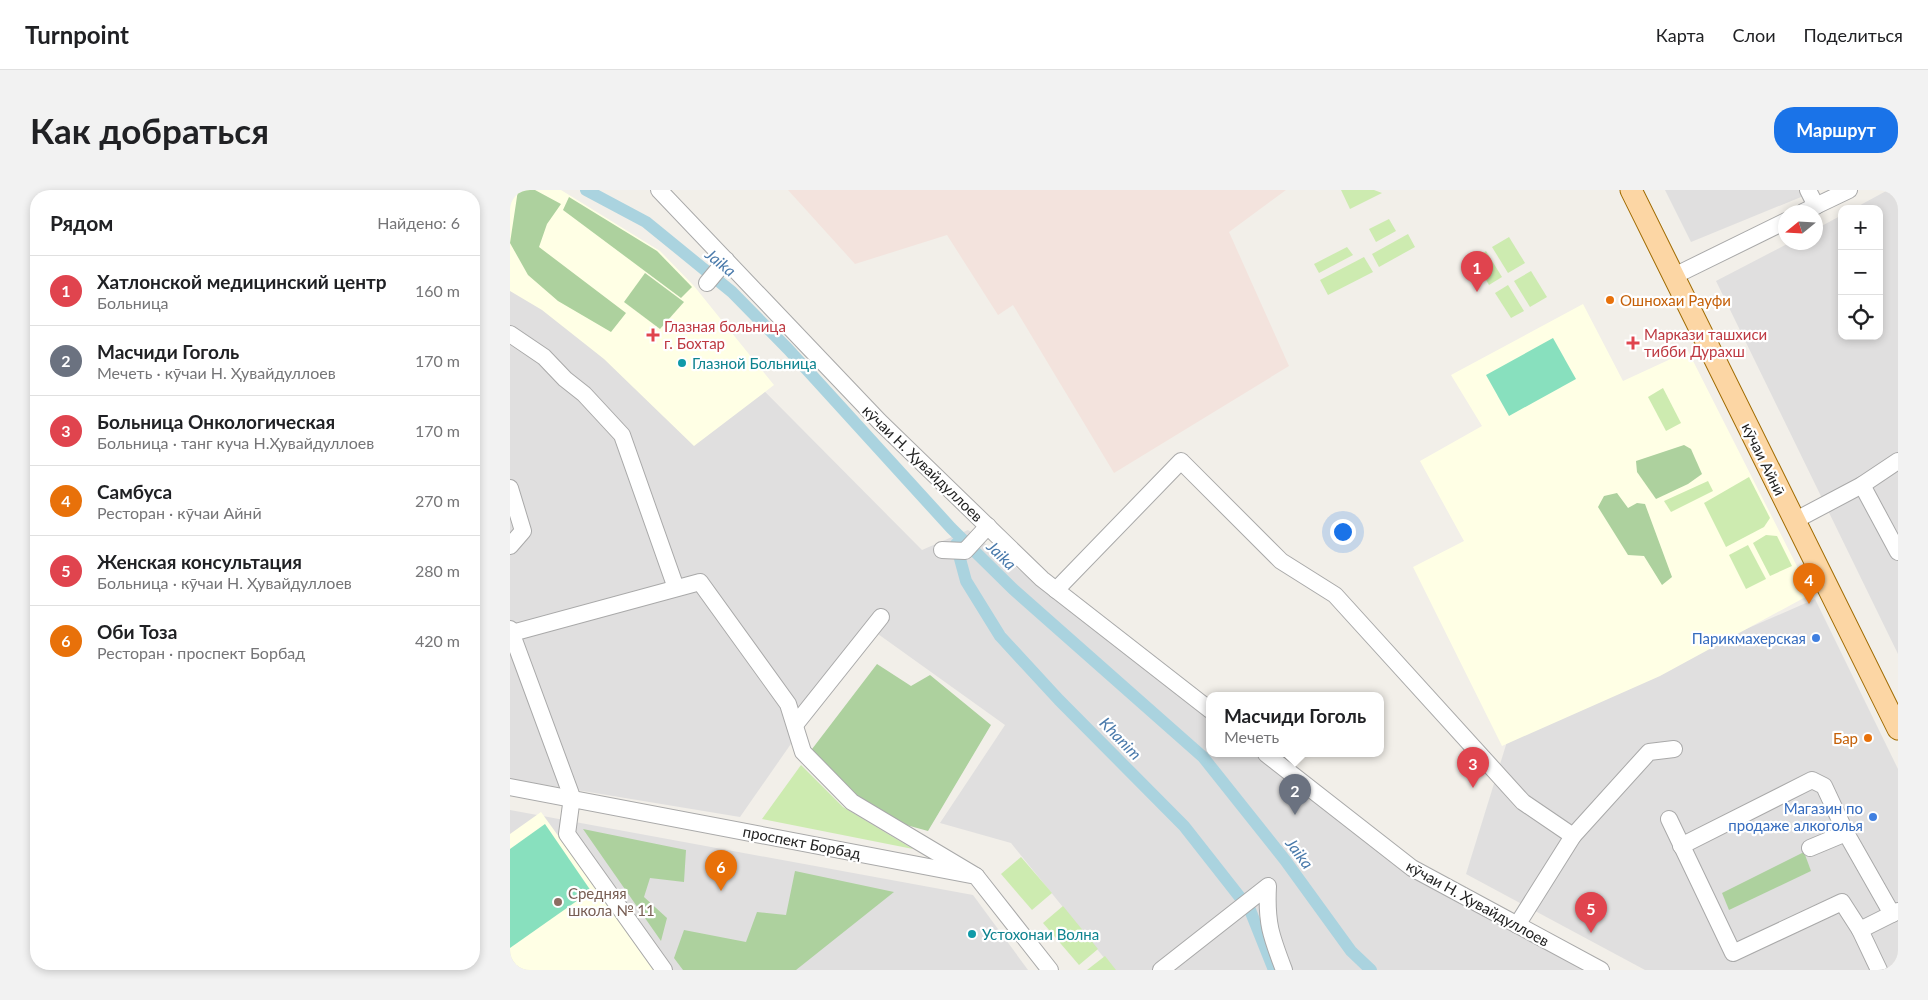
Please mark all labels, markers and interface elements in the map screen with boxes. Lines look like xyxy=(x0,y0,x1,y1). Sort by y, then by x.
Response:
text: Turnpoint xyxy=(25,20,129,49)
text: Карта xyxy=(1656,24,1704,46)
text: Слои xyxy=(1732,24,1776,46)
text: Поделиться xyxy=(1804,24,1903,46)
button: Маршрут xyxy=(1774,107,1898,153)
text: Как добраться xyxy=(30,109,269,151)
north arrow xyxy=(1778,205,1823,250)
map controls xyxy=(1838,205,1883,340)
button: + xyxy=(1838,205,1883,250)
text: Рядом xyxy=(50,210,113,235)
text: Найдено: 6 xyxy=(377,213,460,232)
water label: Jaika xyxy=(701,243,740,280)
button: − xyxy=(1838,250,1883,295)
pin: 1 xyxy=(1461,251,1493,292)
text: Хатлонской медицинский центр xyxy=(97,270,387,293)
text: 1 xyxy=(61,281,71,300)
text: 160 m xyxy=(415,281,460,300)
place label: Ошнохаи Рауфи xyxy=(1620,291,1731,309)
text: Больница xyxy=(97,293,169,312)
marker: Ошнохаи Рауфи xyxy=(1604,294,1616,306)
button: locate xyxy=(1838,295,1883,340)
place label: Глазная больница г. Бохтар xyxy=(664,317,786,352)
place label: Маркази ташхиси тибби Дурахш xyxy=(1644,325,1767,360)
marker: Глазная больница г. Бохтар xyxy=(646,328,660,342)
marker: Маркази ташхиси тибби Дурахш xyxy=(1626,336,1640,350)
text: Масчиди Гоголь xyxy=(97,340,239,363)
text: 2 xyxy=(61,351,71,370)
text: 170 m xyxy=(415,351,460,370)
place label: Глазной Больница xyxy=(692,354,817,372)
marker: Глазной Больница xyxy=(676,357,688,369)
text: Мечеть · кӯчаи Н. Ҳувайдуллоев xyxy=(97,363,336,382)
street label: кӯчаи Н. Ҳувайдуллоев xyxy=(859,401,987,525)
text: Больница Онкологическая xyxy=(97,410,335,433)
street label: кӯчаи Айнӣ xyxy=(1739,420,1789,498)
text: 3 xyxy=(61,421,71,440)
text: 170 m xyxy=(415,421,460,440)
text: Больница · танг куча Н.Ҳувайдуллоев xyxy=(97,433,374,452)
text: Самбуса xyxy=(97,480,172,503)
text: 4 xyxy=(61,491,71,510)
text: 270 m xyxy=(415,491,460,510)
text: Ресторан · кӯчаи Айнӣ xyxy=(97,503,262,522)
your location xyxy=(1330,519,1356,545)
water label: Jaika xyxy=(983,536,1021,573)
text: Женская консультация xyxy=(97,550,302,573)
text: 5 xyxy=(61,561,71,580)
text: 280 m xyxy=(415,561,460,580)
pin: 4 xyxy=(1793,563,1825,604)
text: Больница · кӯчаи Н. Ҳувайдуллоев xyxy=(97,573,352,592)
text: Оби Тоза xyxy=(97,620,177,643)
place label: Парикмахерская xyxy=(1692,629,1806,647)
text: 6 xyxy=(61,631,71,650)
text: 420 m xyxy=(415,631,460,650)
marker: Парикмахерская xyxy=(1810,632,1822,644)
text: Ресторан · проспект Борбад xyxy=(97,643,305,662)
popup xyxy=(1206,692,1384,757)
text: Масчиди Гоголь xyxy=(1224,704,1366,727)
water label: Khanim xyxy=(1096,713,1146,763)
text: Мечеть xyxy=(1224,727,1279,746)
place label: Бар xyxy=(1833,729,1858,747)
marker: Бар xyxy=(1862,732,1874,744)
pin: 3 xyxy=(1457,747,1489,788)
pin: 2 xyxy=(1279,774,1311,815)
place label: Магазин по продаже алкоголья xyxy=(1728,799,1863,834)
marker: Магазин по продаже алкоголья xyxy=(1867,811,1879,823)
street label: проспект Борбад xyxy=(742,822,862,862)
water label: Jaika xyxy=(1282,833,1318,872)
pin: 6 xyxy=(705,850,737,891)
street label: кӯчаи Н. Ҳувайдуллоев xyxy=(1404,856,1552,950)
place label: Средняя школа № 11 xyxy=(568,884,655,919)
pin: 5 xyxy=(1575,892,1607,933)
marker: Средняя школа № 11 xyxy=(552,896,564,908)
place label: Устохонаи Волна xyxy=(982,925,1099,943)
marker: Устохонаи Волна xyxy=(966,928,978,940)

